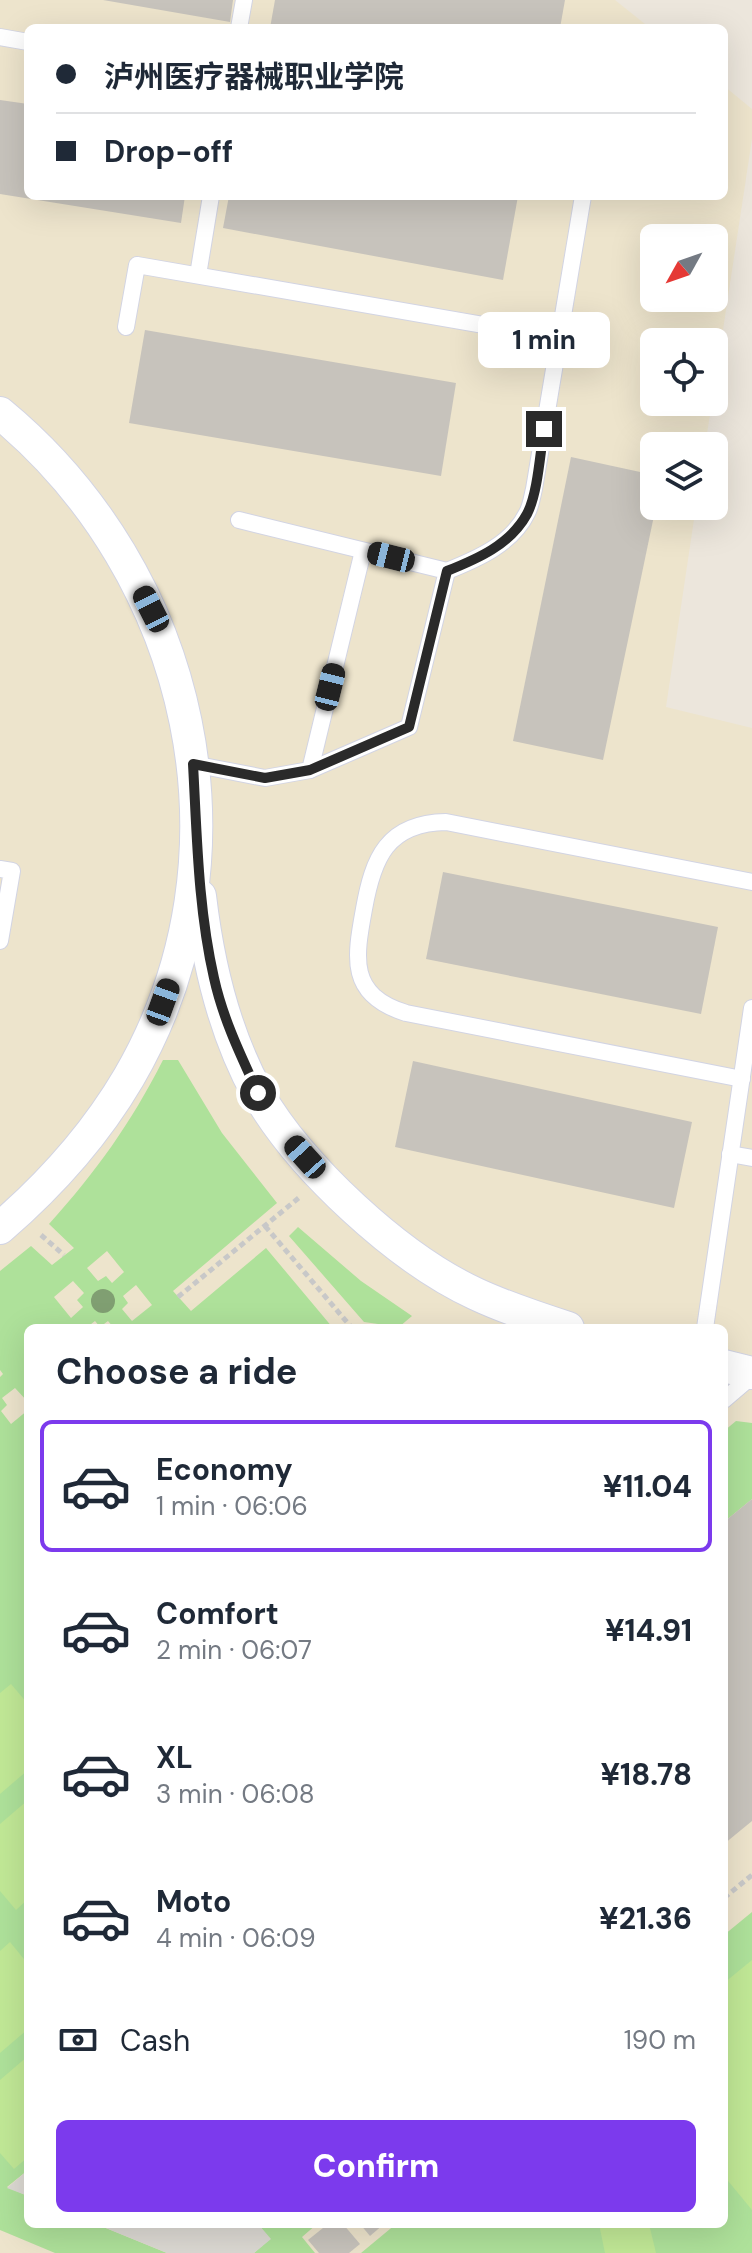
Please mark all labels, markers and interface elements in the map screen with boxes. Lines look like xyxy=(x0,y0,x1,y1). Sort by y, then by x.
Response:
text: 泸州医疗器械职业学院 xyxy=(104,57,404,96)
text: Drop-off xyxy=(104,132,233,171)
north arrow xyxy=(640,224,728,312)
map controls xyxy=(640,224,728,520)
callout: 1 min xyxy=(478,313,610,369)
text: 1 min xyxy=(512,323,576,357)
button: locate xyxy=(640,328,728,416)
route end xyxy=(526,411,562,447)
button: layers xyxy=(640,432,728,520)
car xyxy=(365,540,417,574)
car xyxy=(129,582,173,636)
car xyxy=(313,661,347,713)
car xyxy=(144,975,182,1029)
route start xyxy=(240,1075,276,1111)
car xyxy=(280,1131,330,1183)
text: Choose a ride xyxy=(56,1348,297,1395)
icon: car xyxy=(60,1450,132,1522)
text: Economy xyxy=(156,1450,293,1489)
text: ¥11.04 xyxy=(603,1467,692,1506)
text: 1 min · 06:06 xyxy=(156,1489,308,1523)
icon: car xyxy=(60,1594,132,1666)
text: Comfort xyxy=(156,1594,279,1633)
text: ¥14.91 xyxy=(605,1611,692,1650)
text: 2 min · 06:07 xyxy=(156,1633,312,1667)
icon: car xyxy=(60,1738,132,1810)
text: XL xyxy=(156,1738,193,1777)
text: ¥18.78 xyxy=(600,1755,692,1794)
text: 3 min · 06:08 xyxy=(156,1777,315,1811)
icon: car xyxy=(60,1882,132,1954)
text: Moto xyxy=(156,1882,231,1921)
text: ¥21.36 xyxy=(599,1899,692,1938)
text: 4 min · 06:09 xyxy=(156,1921,315,1955)
icon: cash xyxy=(56,2018,100,2062)
text: Cash xyxy=(120,2021,190,2060)
text: 190 m xyxy=(624,2023,696,2057)
button: Confirm xyxy=(56,2120,696,2212)

